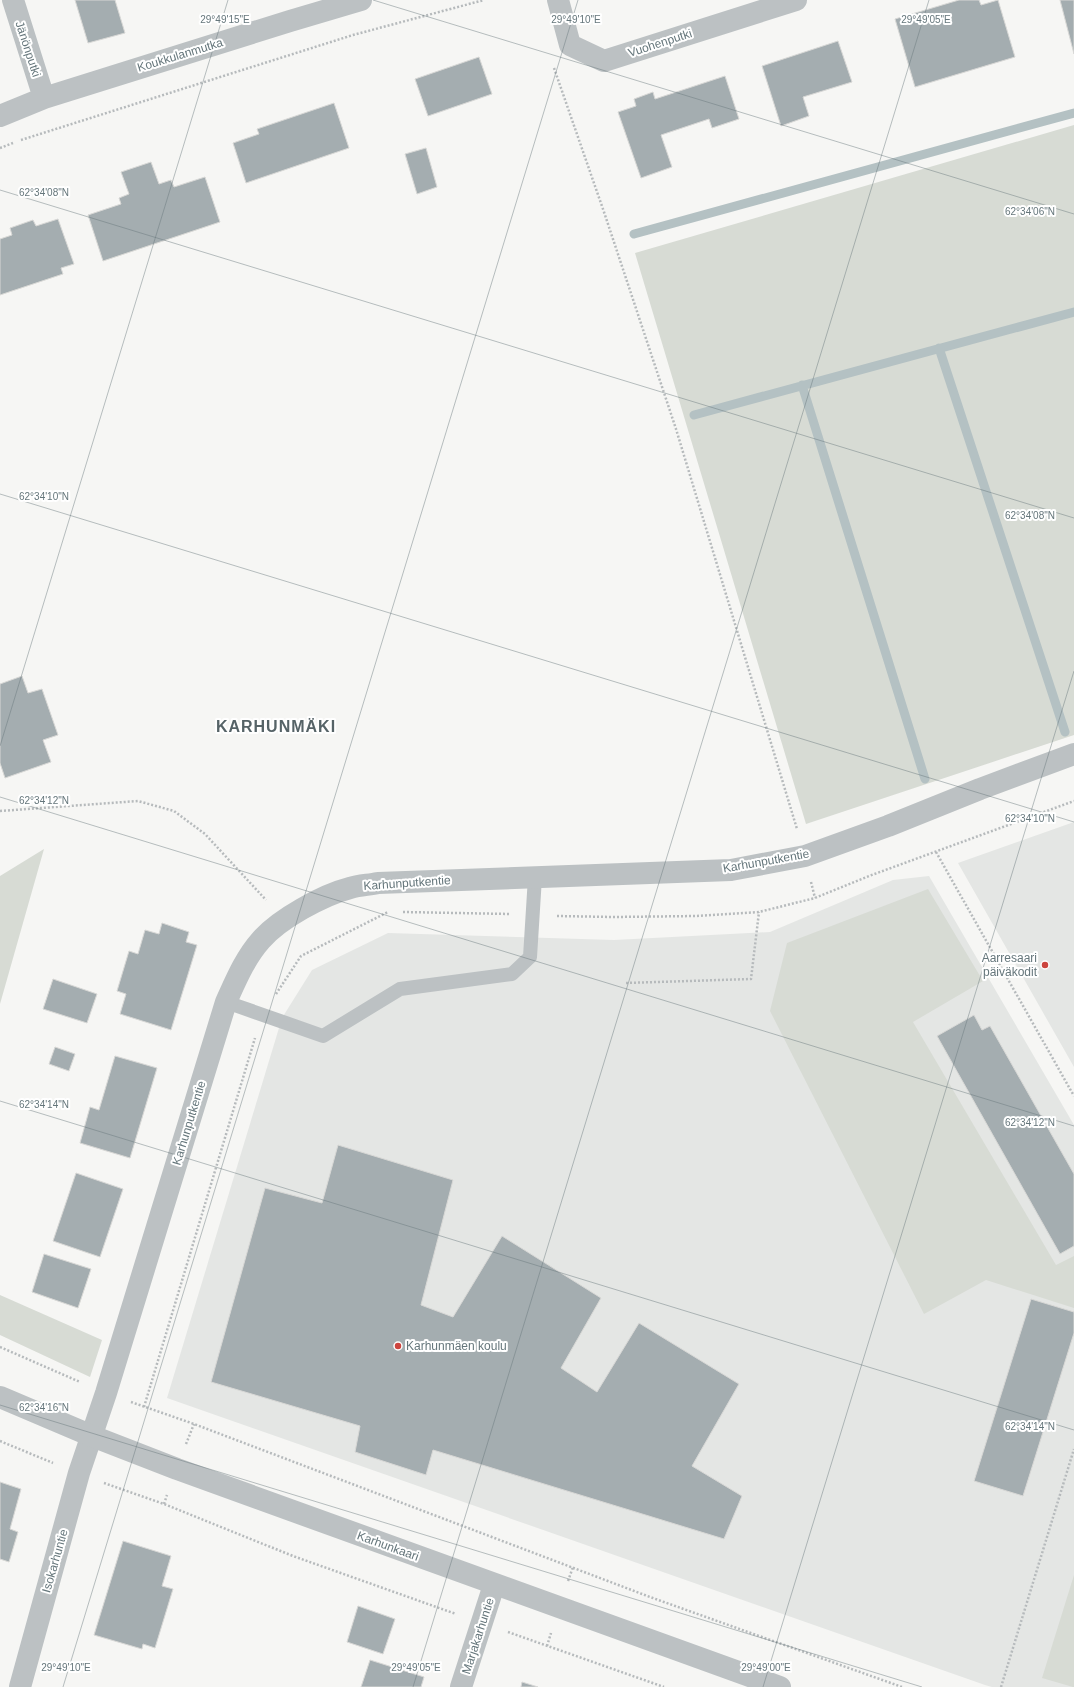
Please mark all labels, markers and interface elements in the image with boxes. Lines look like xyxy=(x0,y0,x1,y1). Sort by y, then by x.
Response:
text: 29°49'15"E xyxy=(200,14,250,25)
text: 29°49'10"E xyxy=(551,14,601,25)
text: 29°49'05"E xyxy=(901,14,951,25)
street label: Jänönputki xyxy=(12,19,44,79)
street label: Vuohenputki xyxy=(626,26,694,60)
street label: Koukkulanmutka xyxy=(136,35,225,75)
text: 62°34'08"N xyxy=(19,187,69,198)
text: 62°34'06"N xyxy=(1005,206,1055,217)
text: 62°34'10"N xyxy=(19,491,69,502)
text: 62°34'08"N xyxy=(1005,510,1055,521)
district label: KARHUNMÄKI xyxy=(216,718,336,735)
text: 62°34'12"N xyxy=(19,795,69,806)
text: 62°34'10"N xyxy=(1005,813,1055,824)
street label: Karhunputkentie xyxy=(722,846,811,875)
street label: Karhunputkentie xyxy=(363,873,451,893)
place label: Aarresaari päiväkodit xyxy=(982,951,1038,979)
marker: Aarresaari päiväkodit xyxy=(1040,960,1050,970)
street label: Karhunputkentie xyxy=(170,1079,209,1167)
text: 62°34'14"N xyxy=(19,1099,69,1110)
text: 62°34'12"N xyxy=(1005,1117,1055,1128)
place label: Karhunmäen koulu xyxy=(406,1339,507,1353)
marker: Karhunmäen koulu xyxy=(393,1341,403,1351)
text: 62°34'16"N xyxy=(19,1402,69,1413)
text: 62°34'14"N xyxy=(1005,1421,1055,1432)
street label: Isokarhuntie xyxy=(39,1527,71,1594)
street label: Karhunkaari xyxy=(355,1528,421,1564)
street label: Marjakarhuntie xyxy=(459,1596,497,1676)
text: 29°49'10"E xyxy=(41,1662,91,1673)
text: 29°49'05"E xyxy=(391,1662,441,1673)
text: 29°49'00"E xyxy=(741,1662,791,1673)

